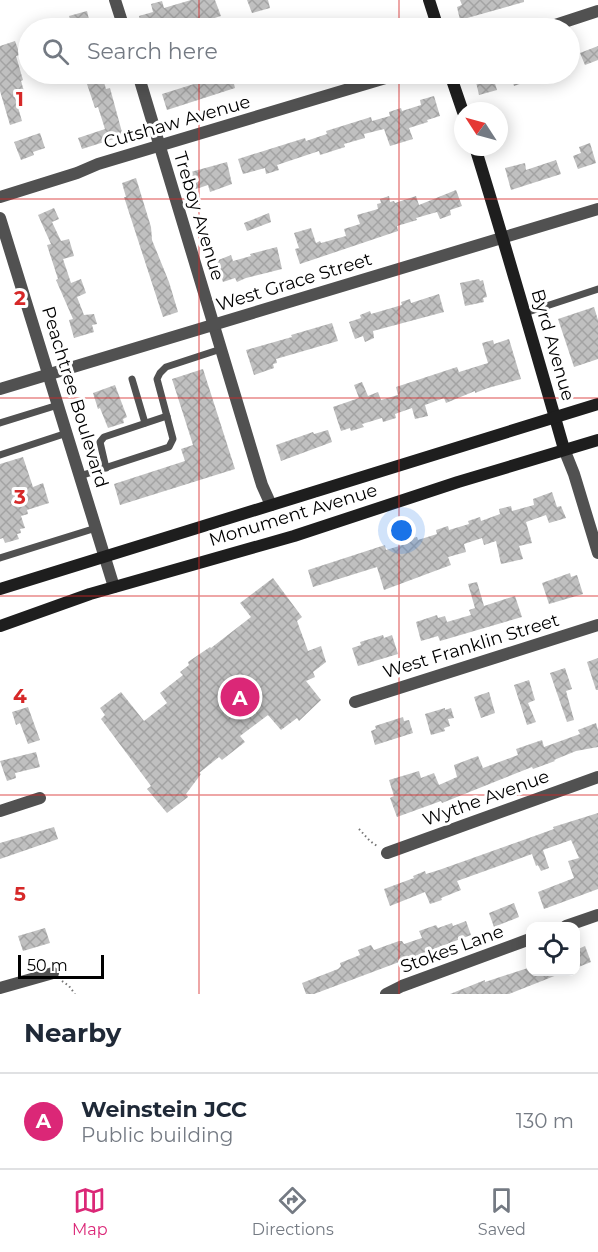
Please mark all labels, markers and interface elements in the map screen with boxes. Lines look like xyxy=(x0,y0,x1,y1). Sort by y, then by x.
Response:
search box xyxy=(18,18,580,84)
icon: search xyxy=(39,35,72,68)
text: Search here xyxy=(87,38,218,65)
text: 1 xyxy=(16,87,24,111)
street label: Cutshaw Avenue xyxy=(101,90,253,153)
north arrow xyxy=(454,102,508,156)
street label: Treboy Avenue xyxy=(169,149,229,283)
street label: West Grace Street xyxy=(213,248,375,316)
text: 2 xyxy=(14,286,26,310)
street label: Byrd Avenue xyxy=(527,287,579,404)
street label: Peachtree Boulevard xyxy=(37,304,113,490)
street label: Monument Avenue xyxy=(206,479,380,551)
text: 3 xyxy=(13,485,26,509)
your location xyxy=(387,516,416,545)
street label: West Franklin Street xyxy=(380,609,562,683)
pin: A xyxy=(220,674,260,720)
text: 4 xyxy=(13,684,27,708)
street label: Wythe Avenue xyxy=(420,765,552,831)
text: 5 xyxy=(14,882,26,906)
street label: Stokes Lane xyxy=(397,920,507,978)
map controls xyxy=(526,922,580,976)
button: locate xyxy=(526,922,580,976)
scale bar xyxy=(18,952,104,980)
text: 50 m xyxy=(27,956,68,975)
text: Nearby xyxy=(24,1017,121,1049)
text: Weinstein JCC xyxy=(81,1096,247,1123)
text: A xyxy=(36,1109,51,1133)
text: 130 m xyxy=(516,1109,574,1133)
text: Public building xyxy=(81,1123,234,1147)
tab: Map xyxy=(72,1184,108,1239)
tab: Directions xyxy=(252,1184,334,1239)
tab: Saved xyxy=(478,1184,526,1239)

